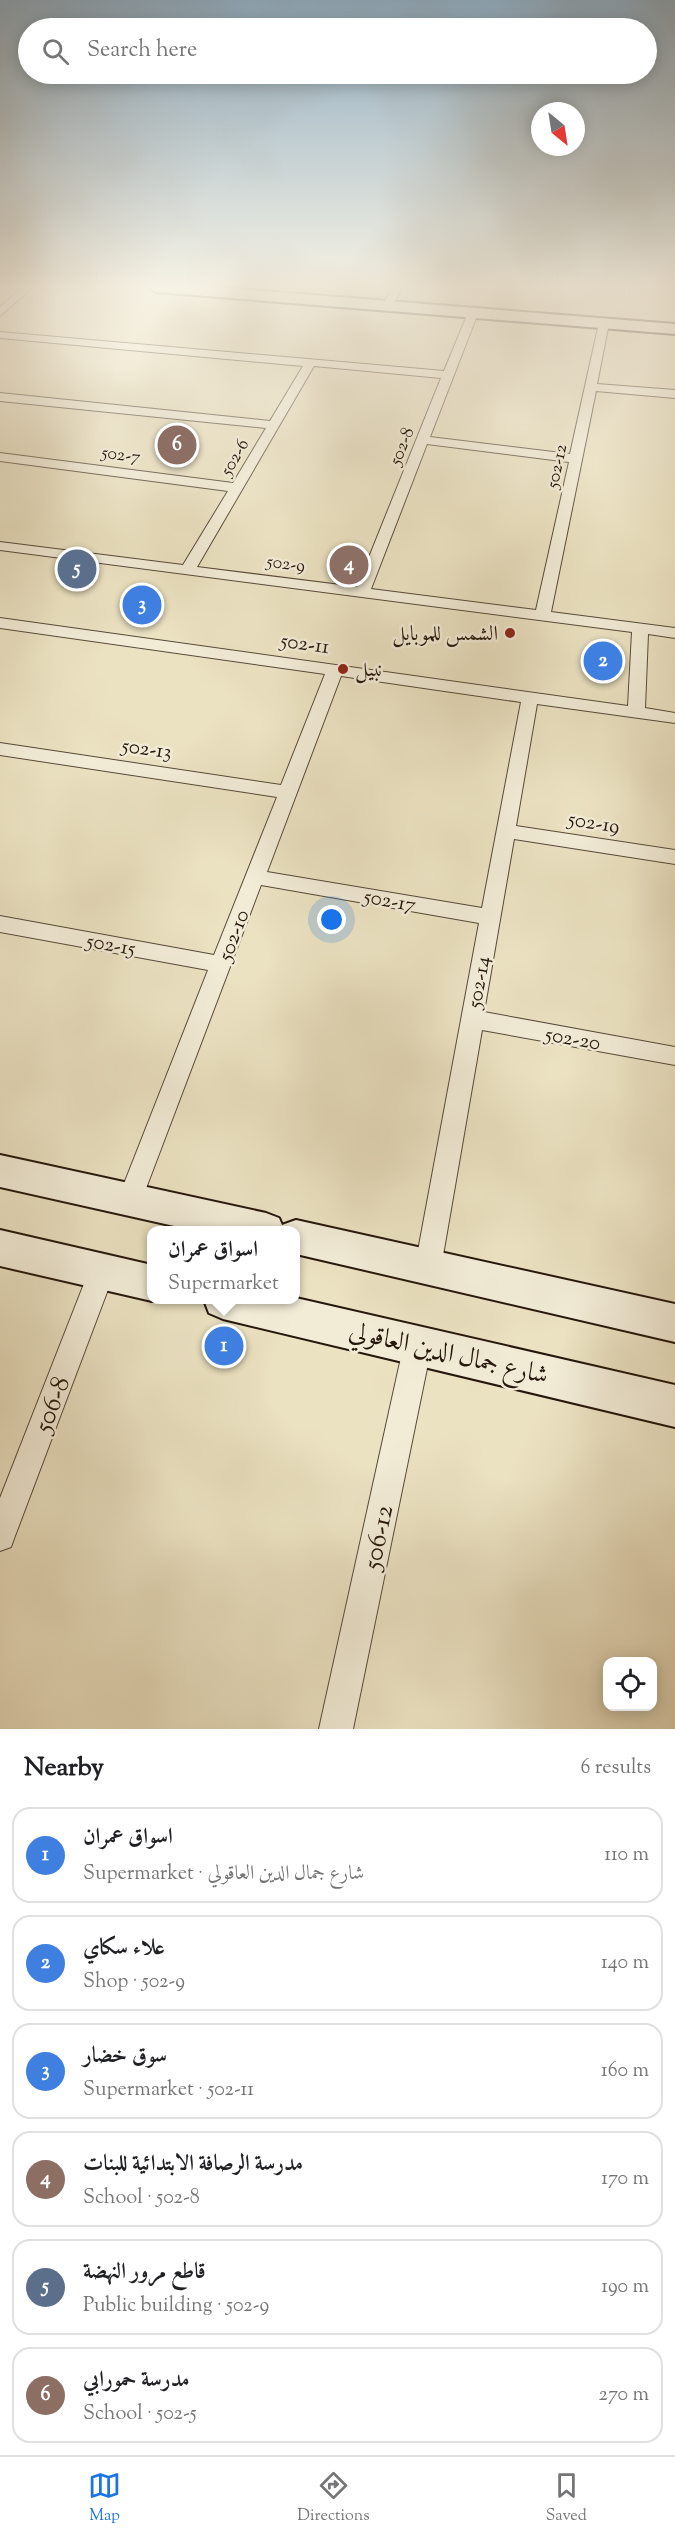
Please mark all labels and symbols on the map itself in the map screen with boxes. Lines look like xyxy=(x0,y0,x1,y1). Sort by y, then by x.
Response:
north arrow xyxy=(531,102,585,156)
pin: 6 xyxy=(158,422,196,468)
street label: 502-8 xyxy=(383,424,422,471)
street label: 502-6 xyxy=(214,435,257,482)
street label: 502-7 xyxy=(99,441,142,471)
street label: 502-12 xyxy=(540,441,575,492)
pin: 4 xyxy=(330,542,368,588)
pin: 5 xyxy=(58,546,97,592)
street label: 502-9 xyxy=(264,550,307,580)
pin: 3 xyxy=(122,582,162,628)
place label: الشمس للموبايل xyxy=(392,620,498,650)
marker: الشمس للموبايل xyxy=(503,626,517,640)
street label: 502-11 xyxy=(277,627,331,663)
pin: 2 xyxy=(584,638,622,684)
place label: نبيل xyxy=(355,656,382,686)
marker: نبيل xyxy=(336,662,350,676)
street label: 502-13 xyxy=(119,731,174,768)
street label: 502-19 xyxy=(565,805,622,843)
street label: 502-17 xyxy=(360,882,419,921)
your location xyxy=(317,905,346,934)
street label: 502-10 xyxy=(211,906,258,967)
street label: 502-15 xyxy=(83,927,137,965)
street label: 502-14 xyxy=(460,954,499,1012)
street label: 502-20 xyxy=(542,1020,603,1060)
street label: شارع جمال الدين العاقولي xyxy=(345,1313,552,1396)
pin: 1 xyxy=(204,1324,244,1368)
street label: 506-8 xyxy=(25,1371,81,1440)
street label: 506-12 xyxy=(354,1502,404,1575)

